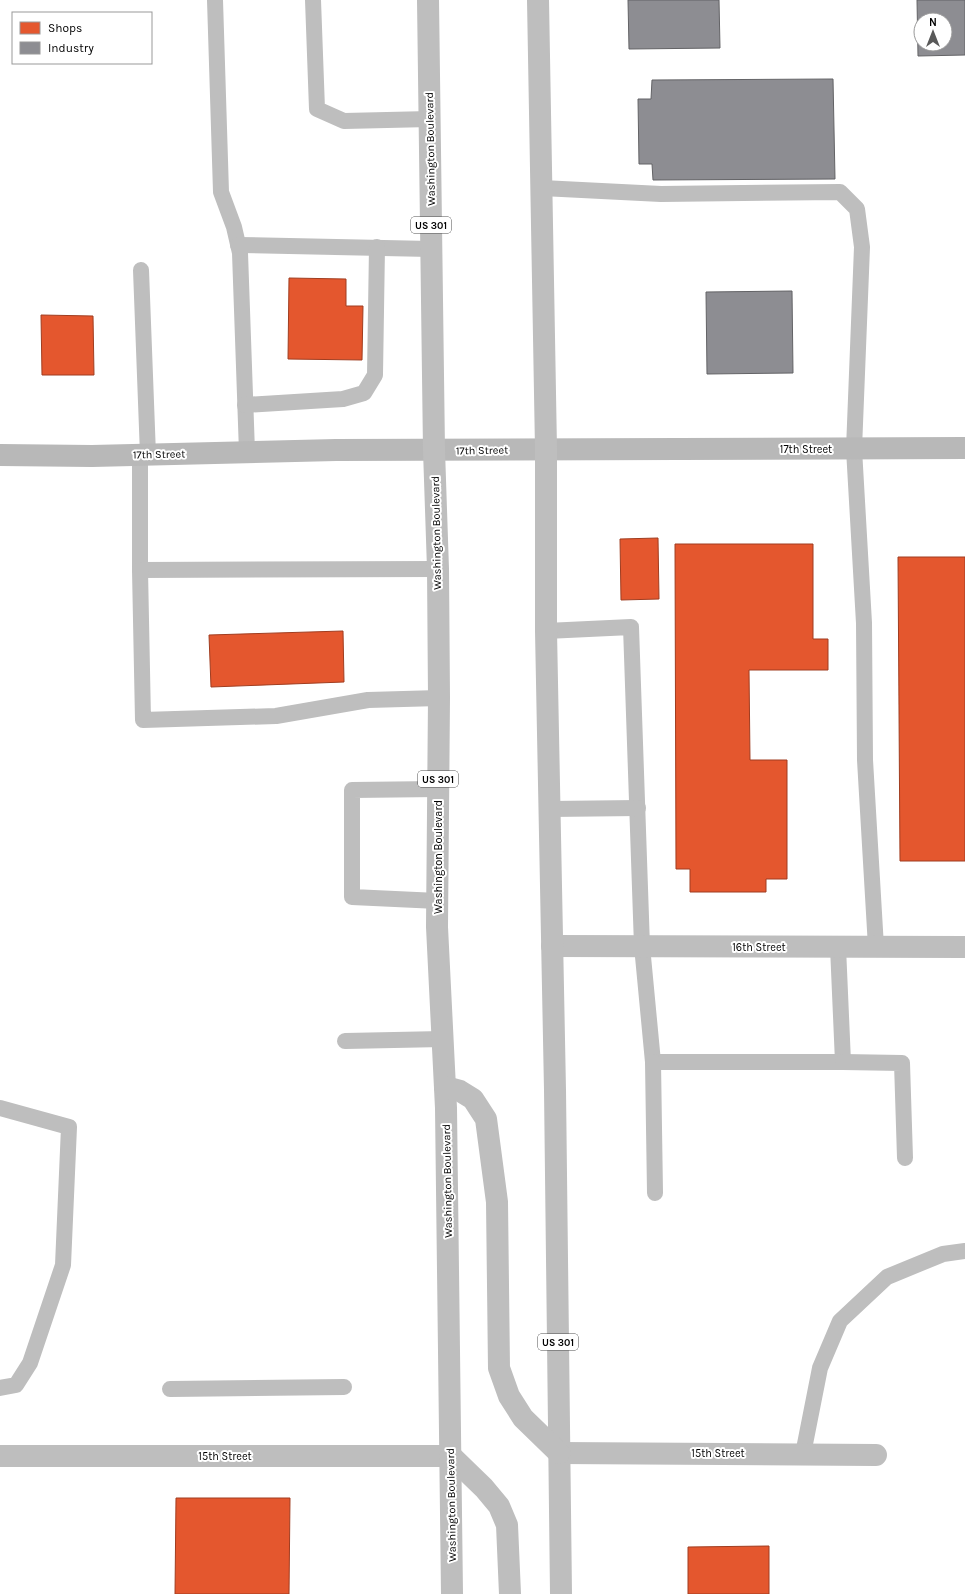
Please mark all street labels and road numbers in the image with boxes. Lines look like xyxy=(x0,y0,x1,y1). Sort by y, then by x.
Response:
street label: Washington Boulevard xyxy=(423,92,438,206)
road number: US 301 xyxy=(411,217,451,233)
street label: 17th Street xyxy=(780,443,832,456)
street label: 17th Street xyxy=(456,444,508,457)
street label: 17th Street xyxy=(133,448,185,461)
street label: Washington Boulevard xyxy=(429,476,444,590)
road number: US 301 xyxy=(418,771,458,787)
street label: Washington Boulevard xyxy=(432,800,445,914)
street label: 16th Street xyxy=(732,941,786,954)
street label: Washington Boulevard xyxy=(440,1124,455,1238)
road number: US 301 xyxy=(538,1334,578,1350)
street label: 15th Street xyxy=(691,1447,745,1460)
street label: Washington Boulevard xyxy=(444,1448,459,1562)
street label: 15th Street xyxy=(198,1450,252,1463)

